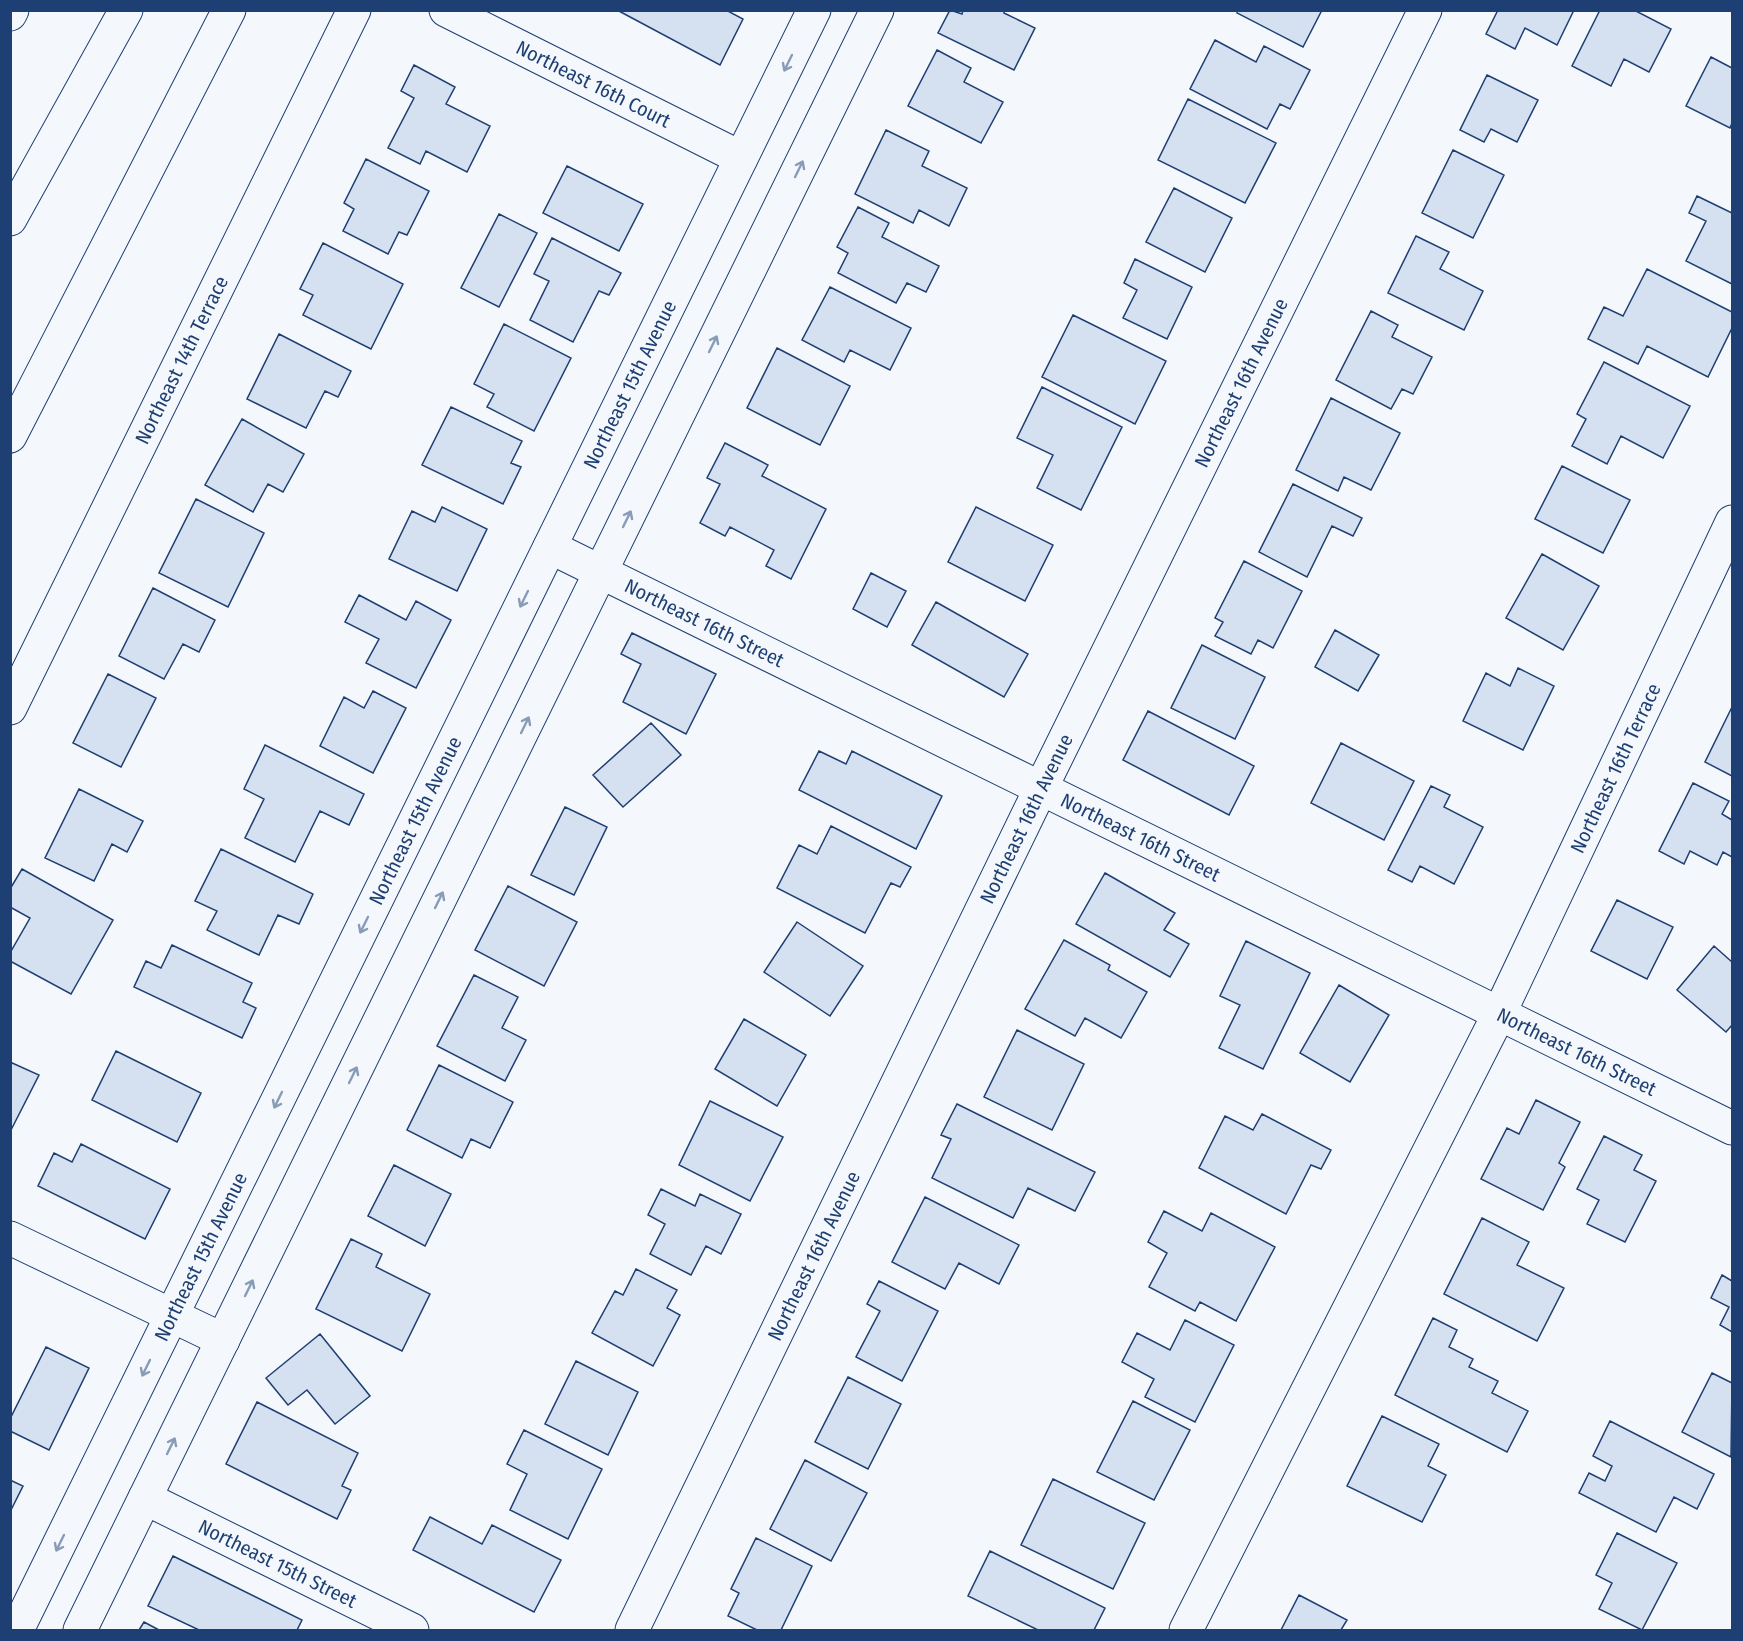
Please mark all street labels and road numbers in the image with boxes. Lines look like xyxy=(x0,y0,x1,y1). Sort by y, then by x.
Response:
street label: Northeast 16th Court xyxy=(512,35,675,133)
street label: Northeast 14th Terrace xyxy=(130,272,233,448)
street label: Northeast 16th Avenue xyxy=(1189,294,1293,471)
street label: Northeast 15th Avenue xyxy=(578,296,681,473)
street label: Northeast 16th Street xyxy=(621,574,788,672)
street label: Northeast 16th Terrace xyxy=(1565,680,1666,857)
street label: Northeast 16th Avenue xyxy=(975,730,1078,907)
street label: Northeast 15th Avenue xyxy=(364,732,467,909)
street label: Northeast 16th Street xyxy=(1057,788,1225,887)
street label: Northeast 16th Street xyxy=(1493,1002,1661,1101)
street label: Northeast 16th Avenue xyxy=(762,1167,865,1345)
street label: Northeast 15th Avenue xyxy=(149,1169,252,1345)
street label: Northeast 15th Street xyxy=(194,1514,361,1613)

